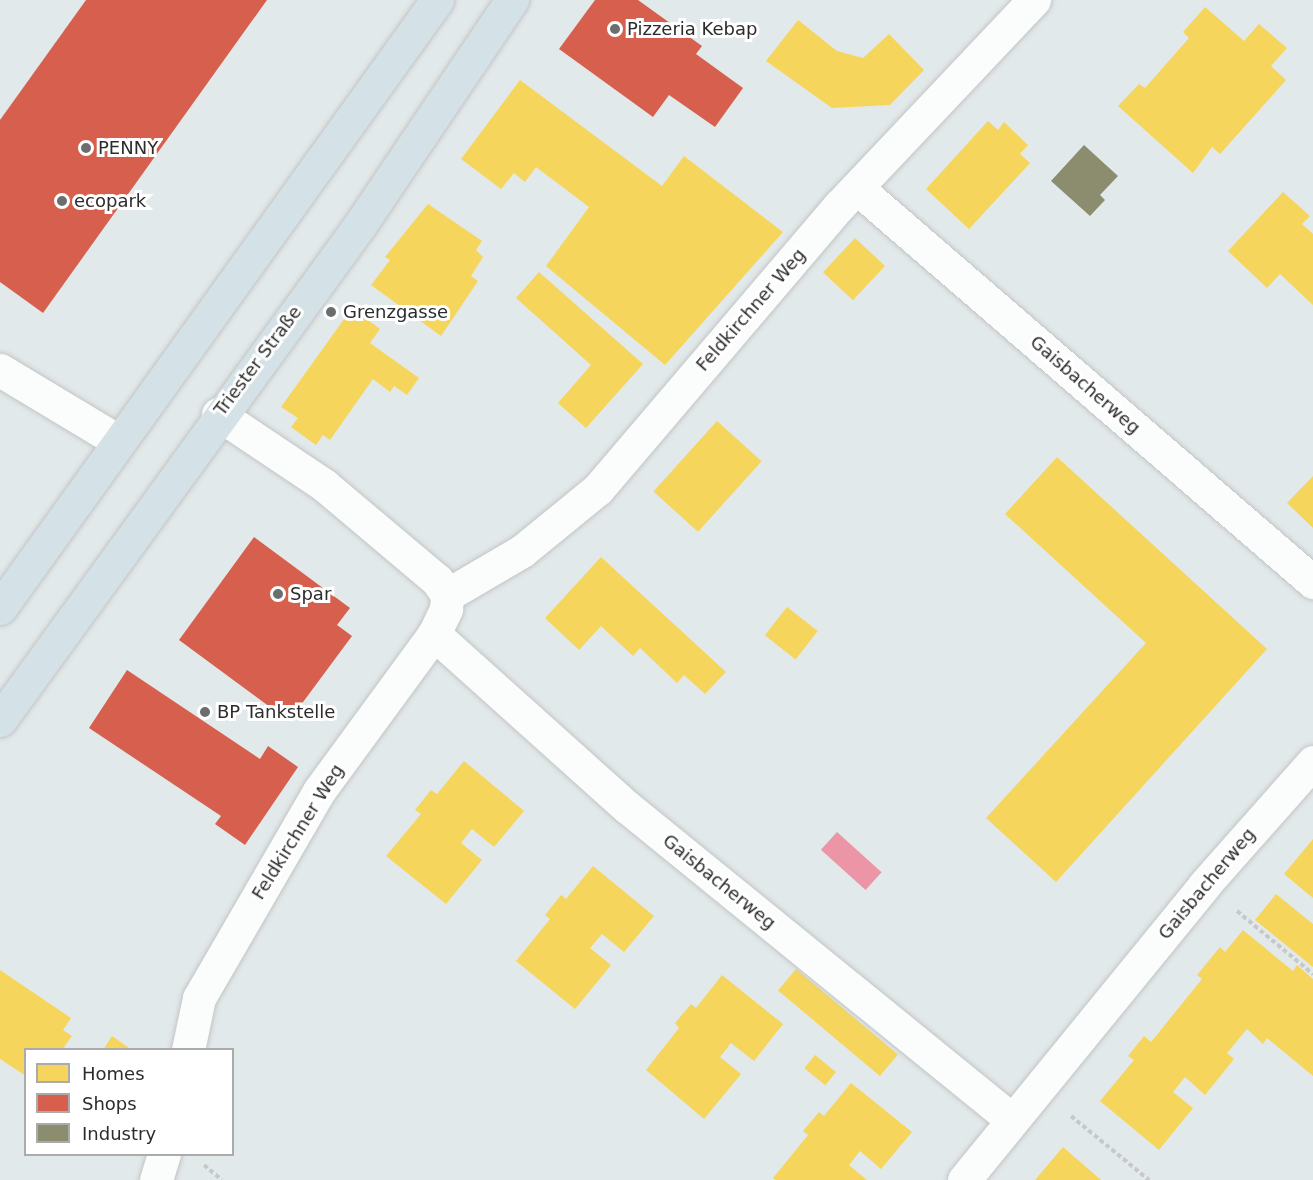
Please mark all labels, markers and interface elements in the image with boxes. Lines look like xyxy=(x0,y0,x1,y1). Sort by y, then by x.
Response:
place label: Pizzeria Kebap xyxy=(627,18,757,40)
marker: Pizzeria Kebap xyxy=(608,22,622,36)
place label: PENNY xyxy=(98,137,158,159)
marker: PENNY xyxy=(79,141,93,155)
place label: ecopark xyxy=(74,190,146,212)
marker: ecopark xyxy=(55,194,69,208)
street label: Feldkirchner Weg xyxy=(692,244,810,376)
place label: Grenzgasse xyxy=(343,301,448,323)
street label: Triester Straße xyxy=(210,302,306,420)
marker: Grenzgasse xyxy=(324,305,338,319)
street label: Gaisbacherweg xyxy=(1026,331,1144,439)
place label: Spar xyxy=(290,583,331,605)
marker: Spar xyxy=(271,587,285,601)
place label: BP Tankstelle xyxy=(217,701,335,723)
marker: BP Tankstelle xyxy=(198,705,212,719)
street label: Feldkirchner Weg xyxy=(248,760,348,904)
street label: Gaisbacherweg xyxy=(1154,824,1260,944)
street label: Gaisbacherweg xyxy=(658,830,780,934)
legend xyxy=(24,1048,234,1156)
text: Homes xyxy=(82,1063,145,1084)
text: Shops xyxy=(82,1093,137,1114)
text: Industry xyxy=(82,1123,156,1144)

